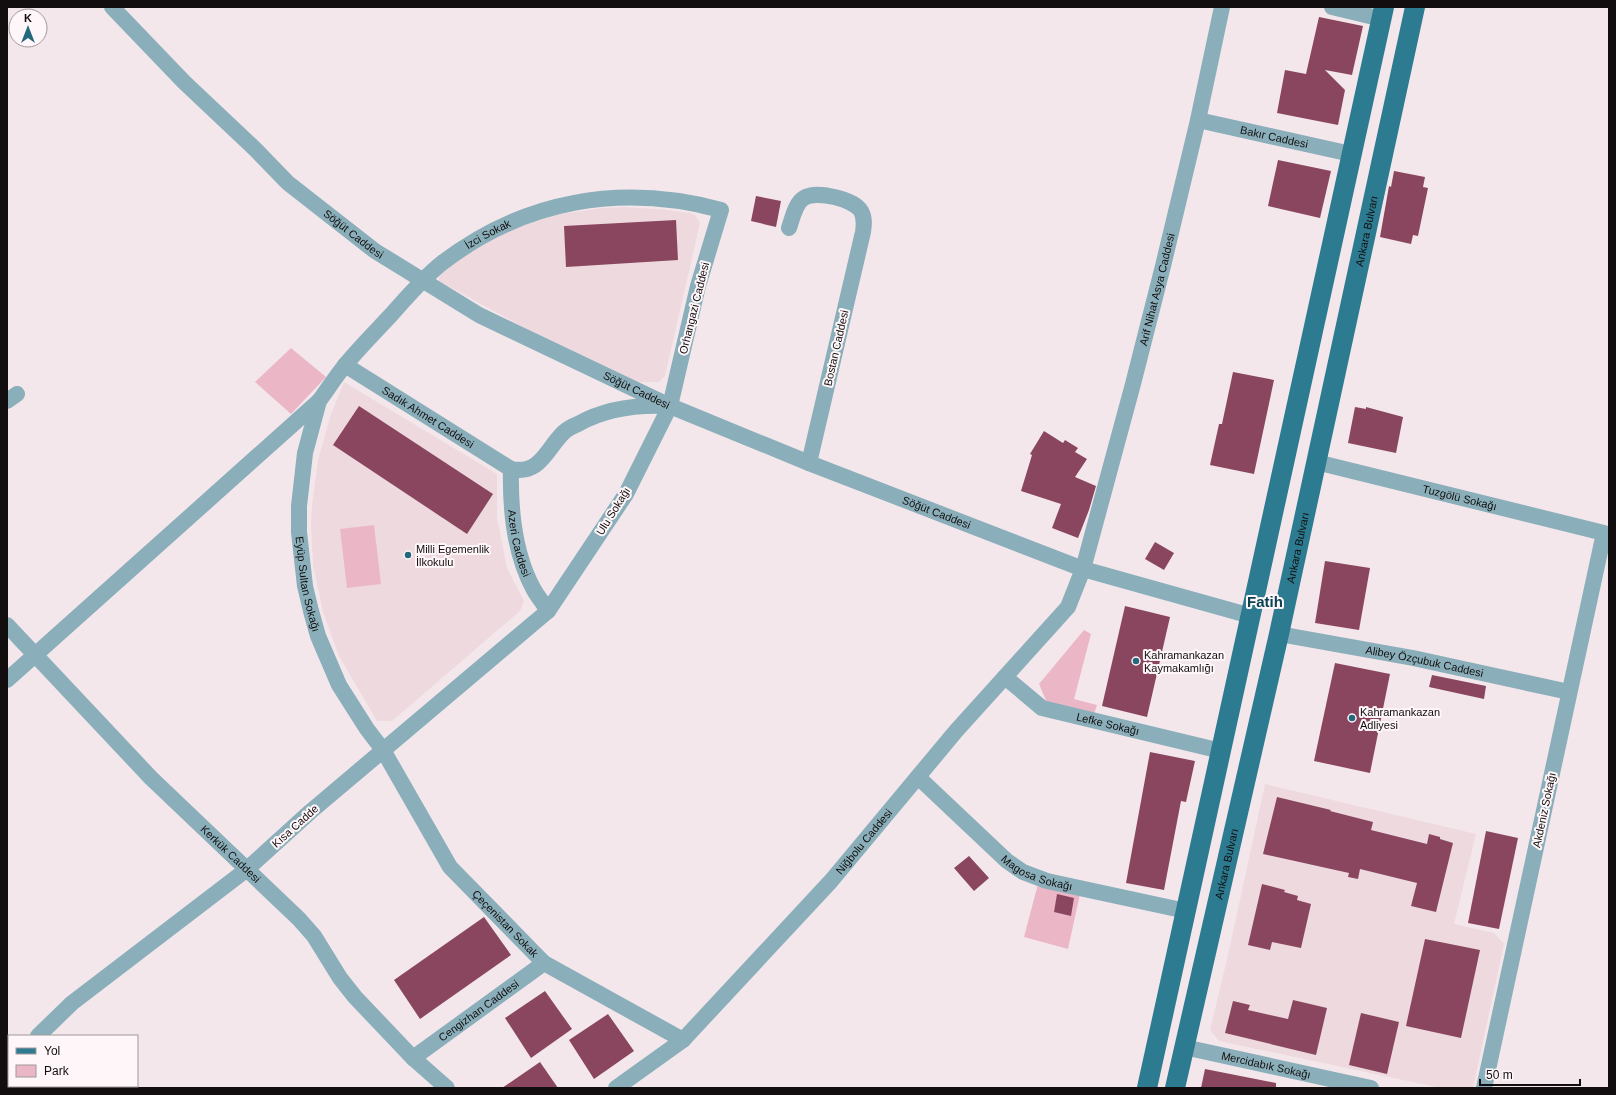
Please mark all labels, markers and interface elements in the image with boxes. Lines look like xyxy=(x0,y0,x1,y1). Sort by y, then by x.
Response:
north arrow xyxy=(8,8,48,48)
text: K xyxy=(24,12,32,24)
street label: Bakır Caddesi xyxy=(1239,124,1309,150)
street label: Ankara Bulvarı xyxy=(1353,195,1380,268)
street label: Söğüt Caddesi xyxy=(321,207,386,261)
street label: İzci Sokak xyxy=(463,217,513,251)
street label: Arif Nihat Asya Caddesi xyxy=(1137,232,1177,347)
street label: Orhangazi Caddesi xyxy=(677,261,711,355)
street label: Bostan Caddesi xyxy=(821,309,851,387)
street label: Söğüt Caddesi xyxy=(601,369,672,411)
street label: Sadık Ahmet Caddesi xyxy=(380,384,476,450)
street label: Tuzgölü Sokağı xyxy=(1421,482,1498,512)
street label: Ulu Sokağı xyxy=(594,485,632,537)
street label: Söğüt Caddesi xyxy=(901,494,972,531)
street label: Azeri Caddesi xyxy=(506,509,533,579)
street label: Ankara Bulvarı xyxy=(1284,511,1311,584)
street label: Eyüp Sultan Sokağı xyxy=(294,536,322,633)
place label: Milli Egemenlik İlkokulu xyxy=(416,543,490,568)
marker: Milli Egemenlik İlkokulu xyxy=(403,550,413,560)
district label: Fatih xyxy=(1247,593,1283,610)
street label: Alibey Özçubuk Caddesi xyxy=(1365,644,1484,679)
place label: Kahramankazan Kaymakamlığı xyxy=(1144,649,1224,674)
marker: Kahramankazan Kaymakamlığı xyxy=(1131,656,1141,666)
place label: Kahramankazan Adliyesi xyxy=(1360,706,1440,731)
street label: Lefke Sokağı xyxy=(1075,710,1141,737)
marker: Kahramankazan Adliyesi xyxy=(1347,713,1357,723)
street label: Akdeniz Sokağı xyxy=(1530,771,1558,849)
street label: Kısa Cadde xyxy=(270,802,320,850)
street label: Niğbolu Caddesi xyxy=(833,807,894,876)
street label: Kerkük Caddesi xyxy=(198,823,263,885)
street label: Ankara Bulvarı xyxy=(1212,827,1240,900)
street label: Magosa Sokağı xyxy=(999,853,1074,892)
street label: Çeçenistan Sokak xyxy=(470,888,541,960)
street label: Cengizhan Caddesi xyxy=(436,977,521,1044)
legend xyxy=(8,1035,138,1087)
text: Yol xyxy=(44,1044,60,1058)
street label: Mercidabık Sokağı xyxy=(1220,1049,1312,1081)
scale bar xyxy=(1480,1061,1580,1087)
text: Park xyxy=(44,1064,70,1078)
text: 50 m xyxy=(1486,1068,1513,1082)

